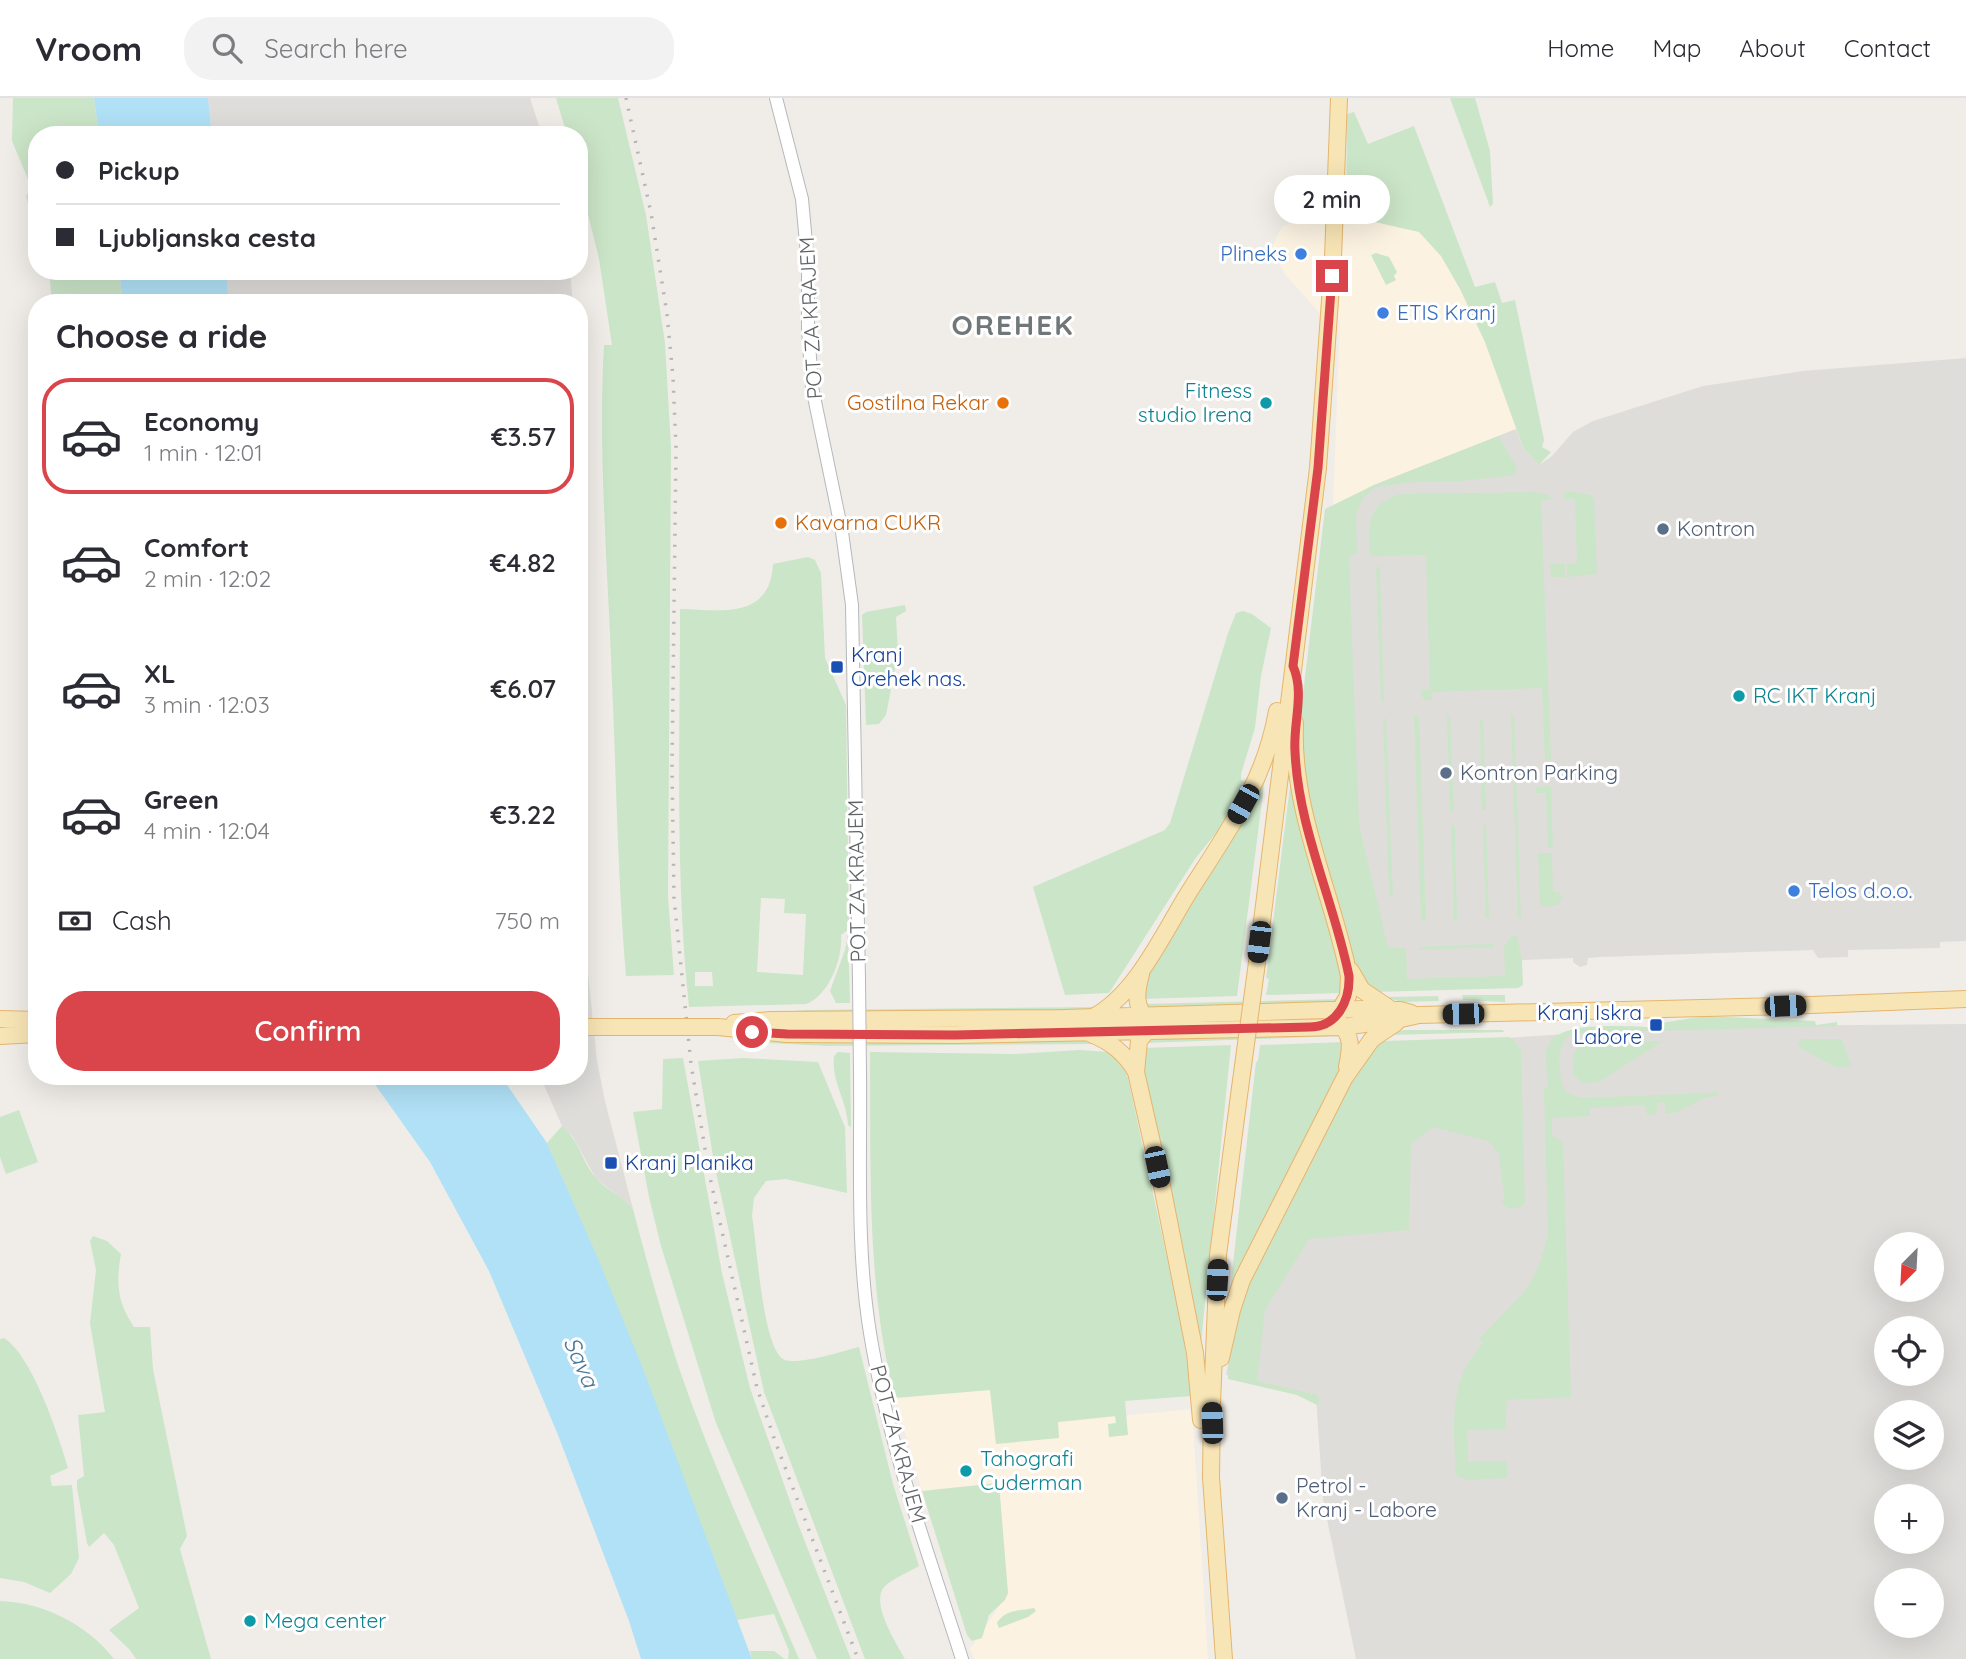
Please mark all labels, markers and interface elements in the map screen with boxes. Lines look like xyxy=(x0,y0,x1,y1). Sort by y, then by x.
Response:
search box xyxy=(184,17,674,80)
text: Vroom xyxy=(35,28,142,69)
icon: search xyxy=(208,29,246,67)
text: Search here xyxy=(264,32,408,65)
text: Home xyxy=(1547,33,1614,63)
text: Map xyxy=(1652,33,1701,63)
text: About xyxy=(1739,33,1806,63)
text: Contact xyxy=(1844,33,1931,63)
text: Pickup xyxy=(98,154,180,187)
callout: 2 min xyxy=(1274,174,1390,223)
text: 2 min xyxy=(1302,185,1362,214)
text: Ljubljanska cesta xyxy=(98,221,316,254)
street label: POT ZA KRAJEM xyxy=(793,236,827,400)
place label: Plineks xyxy=(1220,240,1287,266)
marker: Plineks xyxy=(1293,246,1309,262)
route end xyxy=(1316,260,1348,292)
place label: ETIS Kranj xyxy=(1397,299,1497,325)
marker: ETIS Kranj xyxy=(1375,305,1391,321)
district label: OREHEK xyxy=(952,307,1075,342)
text: Choose a ride xyxy=(56,316,268,356)
place label: Fitness studio Irena xyxy=(1138,377,1252,427)
place label: Gostilna Rekar xyxy=(847,389,989,415)
marker: Gostilna Rekar xyxy=(995,395,1011,411)
marker: Fitness studio Irena xyxy=(1258,395,1274,411)
icon: car xyxy=(60,405,123,468)
text: Economy xyxy=(144,405,259,438)
text: €3.57 xyxy=(491,420,556,453)
text: 1 min · 12:01 xyxy=(144,438,263,467)
place label: Kavarna CUKR xyxy=(795,509,941,535)
marker: Kavarna CUKR xyxy=(773,515,789,531)
place label: Kontron xyxy=(1677,515,1755,541)
marker: Kontron xyxy=(1655,521,1671,537)
icon: car xyxy=(60,531,123,594)
text: Comfort xyxy=(144,531,249,564)
text: €4.82 xyxy=(490,546,556,579)
text: 2 min · 12:02 xyxy=(144,564,271,593)
place label: Kranj Orehek nas. xyxy=(851,641,966,691)
icon: car xyxy=(60,657,123,720)
text: XL xyxy=(144,657,176,690)
marker: Kranj Orehek nas. xyxy=(829,659,845,675)
text: €6.07 xyxy=(491,672,556,705)
place label: RC IKT Kranj xyxy=(1753,682,1877,708)
marker: RC IKT Kranj xyxy=(1731,688,1747,704)
text: 3 min · 12:03 xyxy=(144,690,270,719)
place label: Kontron Parking xyxy=(1460,759,1618,785)
marker: Kontron Parking xyxy=(1438,765,1454,781)
car xyxy=(1224,781,1263,827)
icon: car xyxy=(60,783,123,846)
text: Green xyxy=(144,783,219,816)
text: €3.22 xyxy=(490,798,556,831)
street label: POT ZA KRAJEM xyxy=(842,800,870,963)
text: 4 min · 12:04 xyxy=(144,816,270,845)
place label: Telos d.o.o. xyxy=(1808,877,1912,903)
marker: Telos d.o.o. xyxy=(1786,883,1802,899)
icon: cash xyxy=(56,902,94,940)
text: Cash xyxy=(112,904,172,937)
text: 750 m xyxy=(495,906,560,935)
car xyxy=(1247,920,1272,964)
button: Confirm xyxy=(56,991,560,1071)
car xyxy=(1764,995,1807,1017)
place label: Kranj Iskra Labore xyxy=(1537,999,1642,1049)
car xyxy=(1442,1003,1485,1025)
route start xyxy=(736,1016,768,1048)
marker: Kranj Iskra Labore xyxy=(1648,1017,1664,1033)
car xyxy=(1143,1144,1172,1190)
place label: Kranj Planika xyxy=(625,1149,754,1175)
marker: Kranj Planika xyxy=(603,1155,619,1171)
north arrow xyxy=(1874,1232,1944,1302)
map controls xyxy=(1874,1232,1944,1638)
car xyxy=(1206,1258,1229,1302)
button: locate xyxy=(1874,1316,1944,1386)
water label: Sava xyxy=(558,1332,606,1393)
street label: POT ZA KRAJEM xyxy=(865,1362,933,1526)
button: layers xyxy=(1874,1400,1944,1470)
car xyxy=(1201,1402,1224,1444)
place label: Tahografi Cuderman xyxy=(980,1445,1082,1495)
marker: Tahografi Cuderman xyxy=(958,1463,974,1479)
place label: Petrol - Kranj - Labore xyxy=(1296,1472,1437,1522)
button: + xyxy=(1874,1484,1944,1554)
marker: Petrol - Kranj - Labore xyxy=(1274,1490,1290,1506)
button: − xyxy=(1874,1568,1944,1638)
place label: Mega center xyxy=(264,1607,386,1633)
marker: Mega center xyxy=(242,1613,258,1629)

